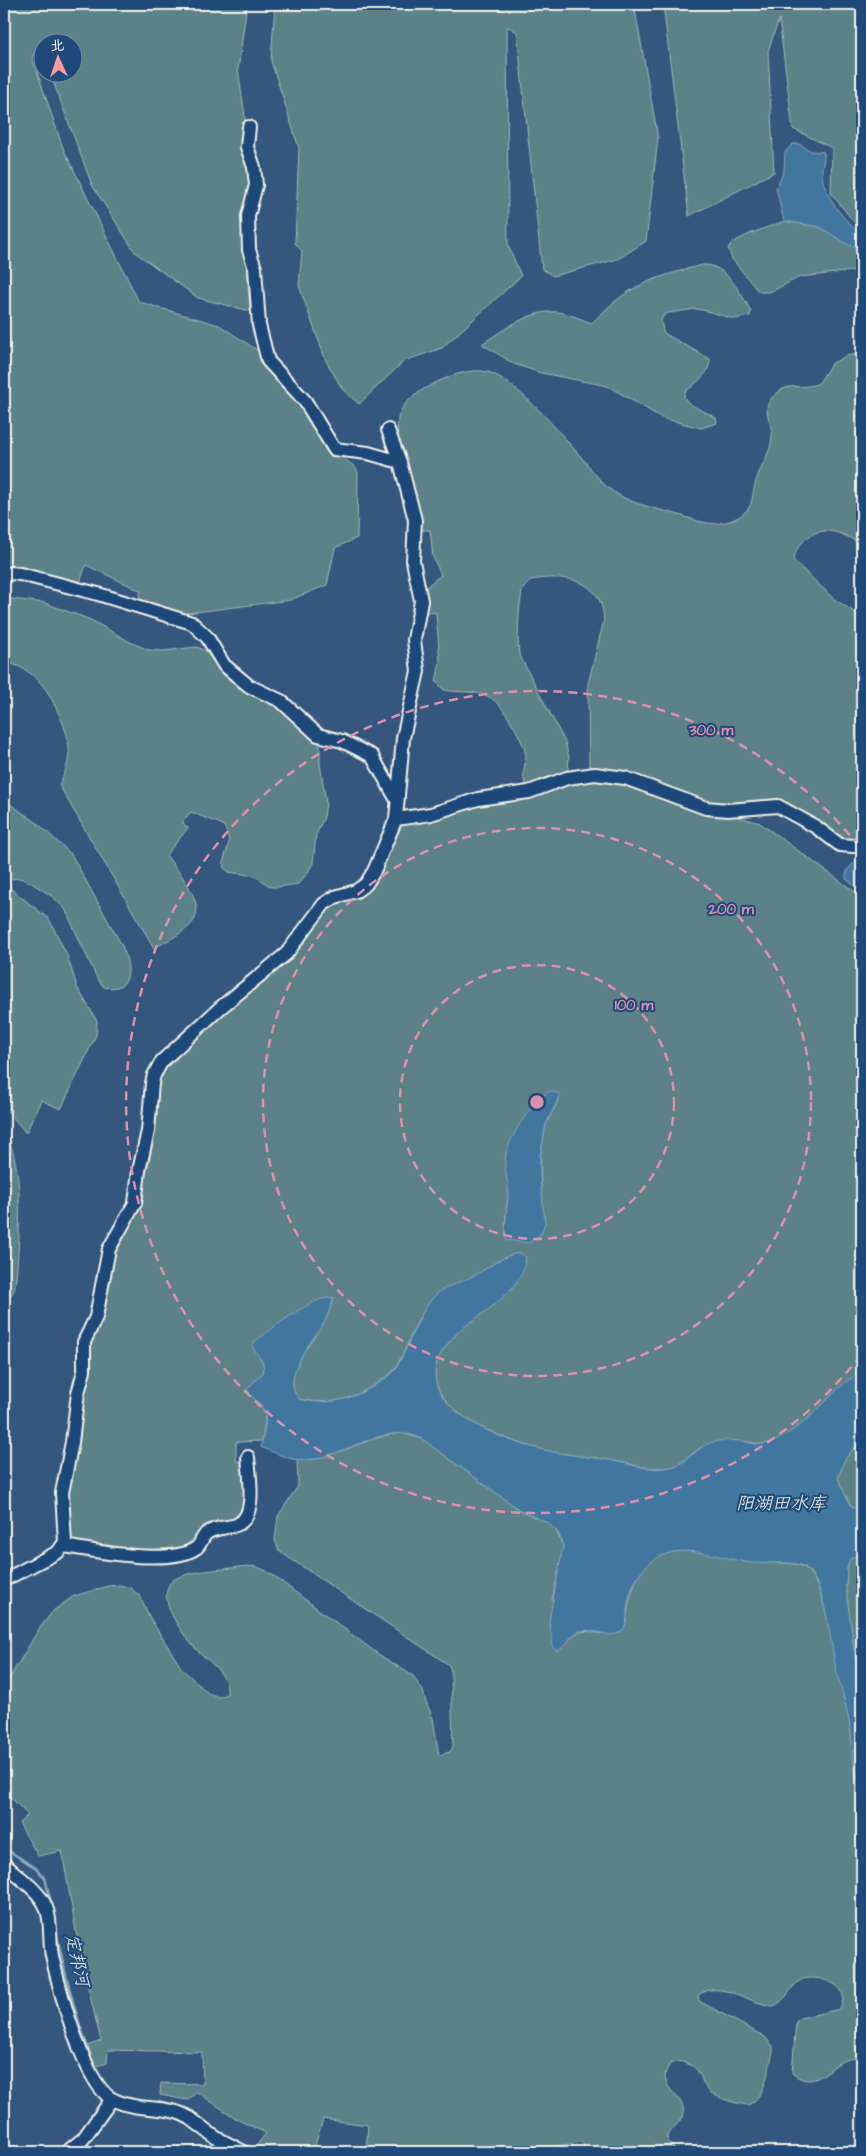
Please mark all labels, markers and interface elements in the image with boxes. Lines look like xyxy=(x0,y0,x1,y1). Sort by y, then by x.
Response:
north arrow xyxy=(32,32,82,82)
text: 北 xyxy=(50,36,65,56)
text: 300 m xyxy=(688,720,733,741)
text: 200 m xyxy=(707,899,754,920)
text: 100 m xyxy=(615,995,654,1016)
centre of rings xyxy=(528,1093,546,1111)
water label: 阳湖田水库 xyxy=(736,1491,828,1516)
water label: 定邦河 xyxy=(59,1931,96,1992)

